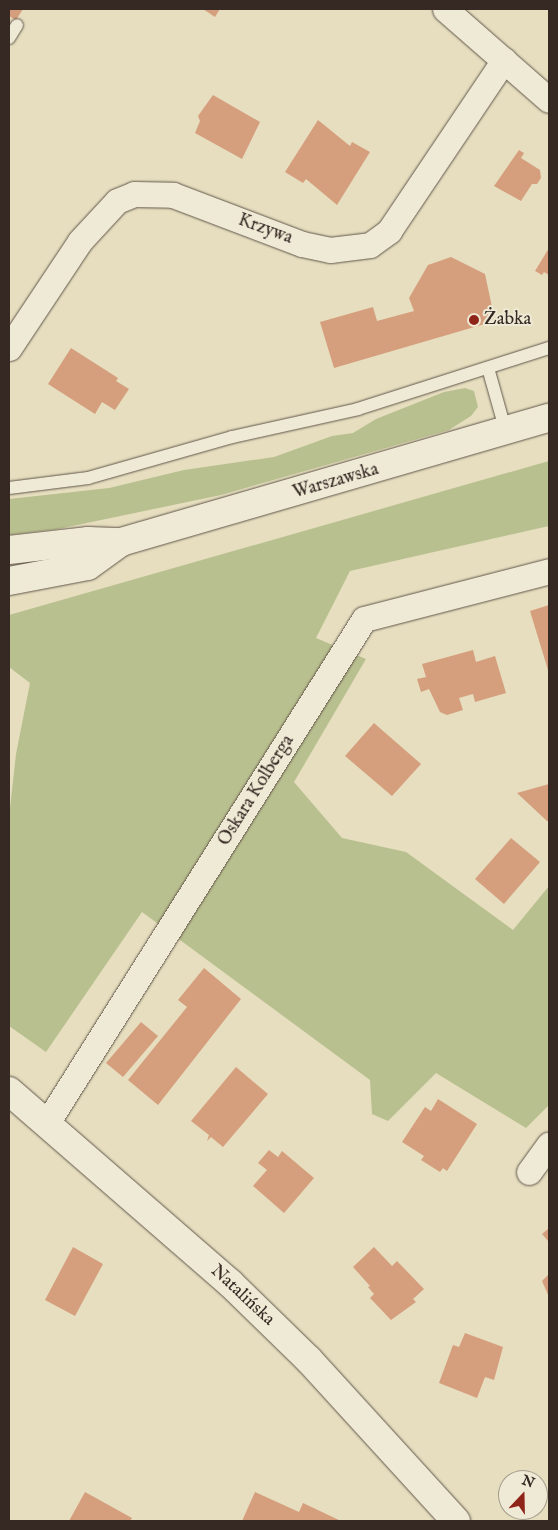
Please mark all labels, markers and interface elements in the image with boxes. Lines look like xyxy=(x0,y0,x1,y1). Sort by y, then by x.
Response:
street label: Krzywa xyxy=(235,210,295,250)
place label: Żabka xyxy=(484,309,531,331)
marker: Żabka xyxy=(468,314,480,326)
street label: Warszawska xyxy=(291,459,381,505)
street label: Oskara Kolberga xyxy=(214,732,300,850)
street label: Natalińska xyxy=(205,1261,279,1331)
north arrow xyxy=(498,1470,548,1520)
text: N xyxy=(519,1471,537,1493)

